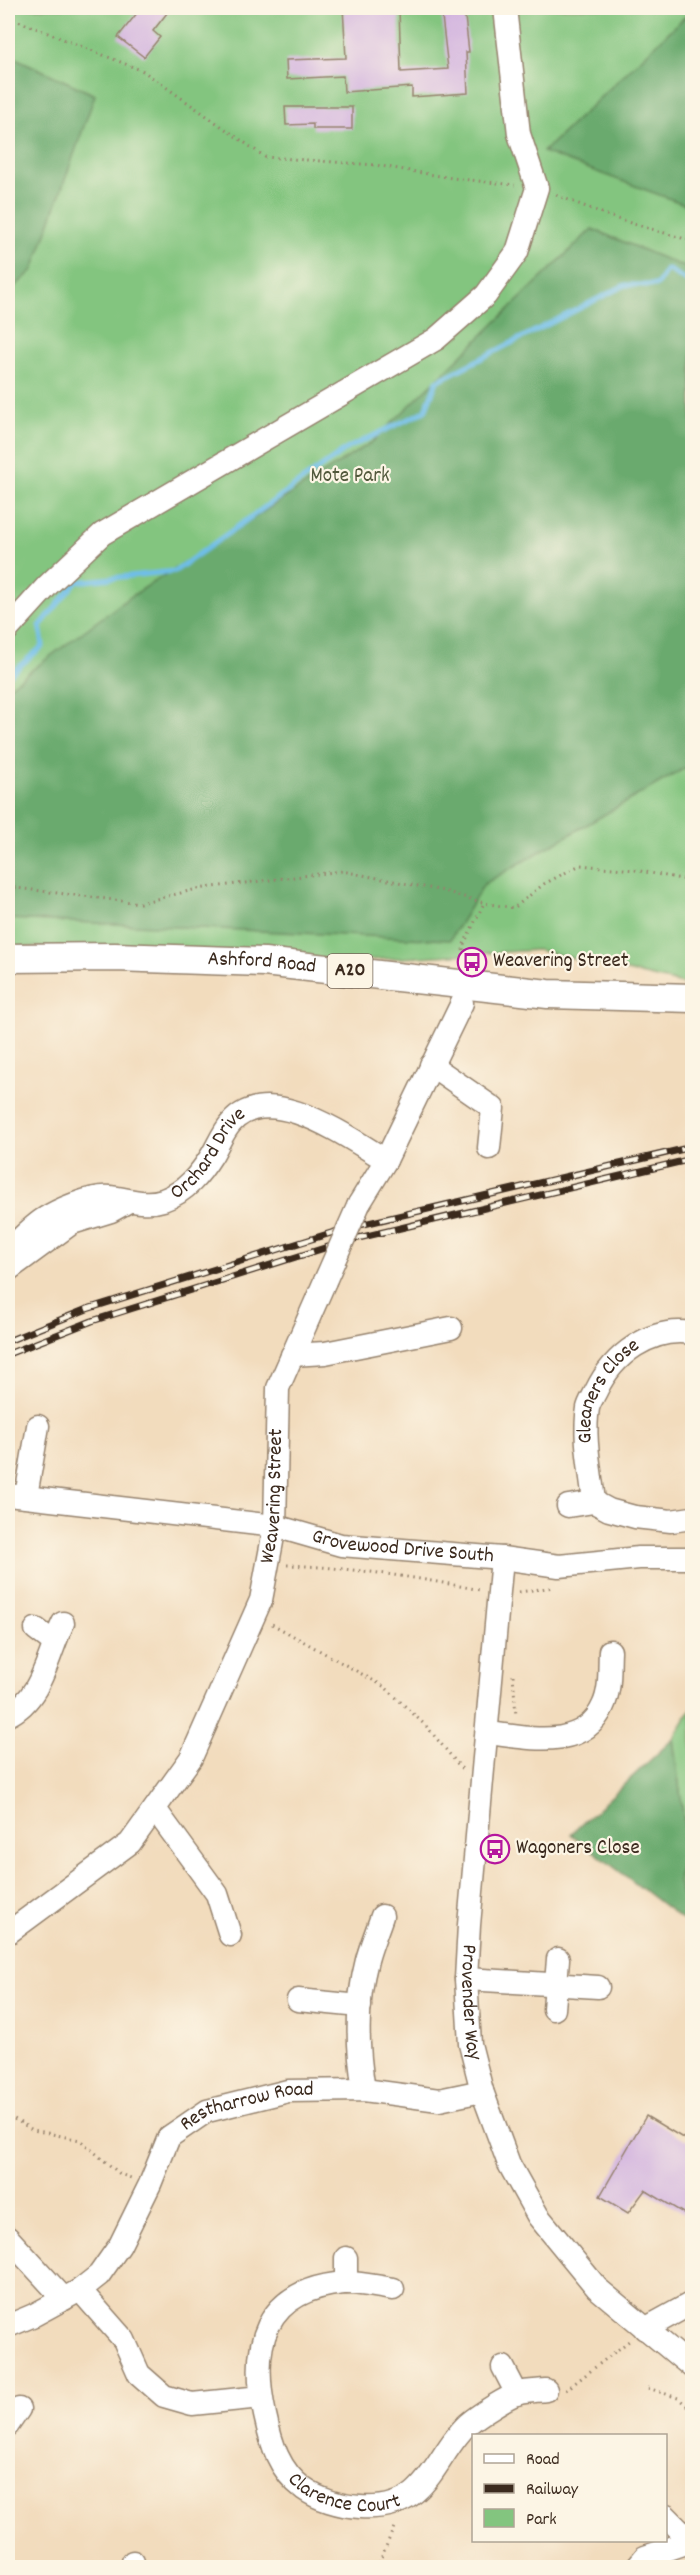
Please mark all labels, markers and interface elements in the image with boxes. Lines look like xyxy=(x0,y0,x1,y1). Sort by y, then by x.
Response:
park label: Mote Park xyxy=(310,462,390,492)
street label: Ashford Road xyxy=(207,945,318,983)
bus stop icon: Weavering Street xyxy=(456,946,488,978)
place label: Weavering Street xyxy=(493,947,629,977)
road number: A20 xyxy=(328,954,372,988)
street label: Orchard Drive xyxy=(165,1100,252,1208)
street label: Gleaners Close xyxy=(571,1332,646,1444)
street label: Weavering Street xyxy=(253,1428,292,1566)
street label: Grovewood Drive South xyxy=(308,1522,495,1572)
bus stop icon: Wagoners Close xyxy=(479,1833,511,1865)
place label: Wagoners Close xyxy=(516,1834,640,1864)
street label: Provender Way xyxy=(451,1943,489,2064)
street label: Restharrow Road xyxy=(174,2076,314,2140)
legend xyxy=(472,2434,667,2542)
text: Road xyxy=(526,2448,560,2473)
street label: Clarence Court xyxy=(280,2466,406,2522)
text: Railway xyxy=(526,2478,579,2503)
text: Park xyxy=(526,2508,557,2533)

